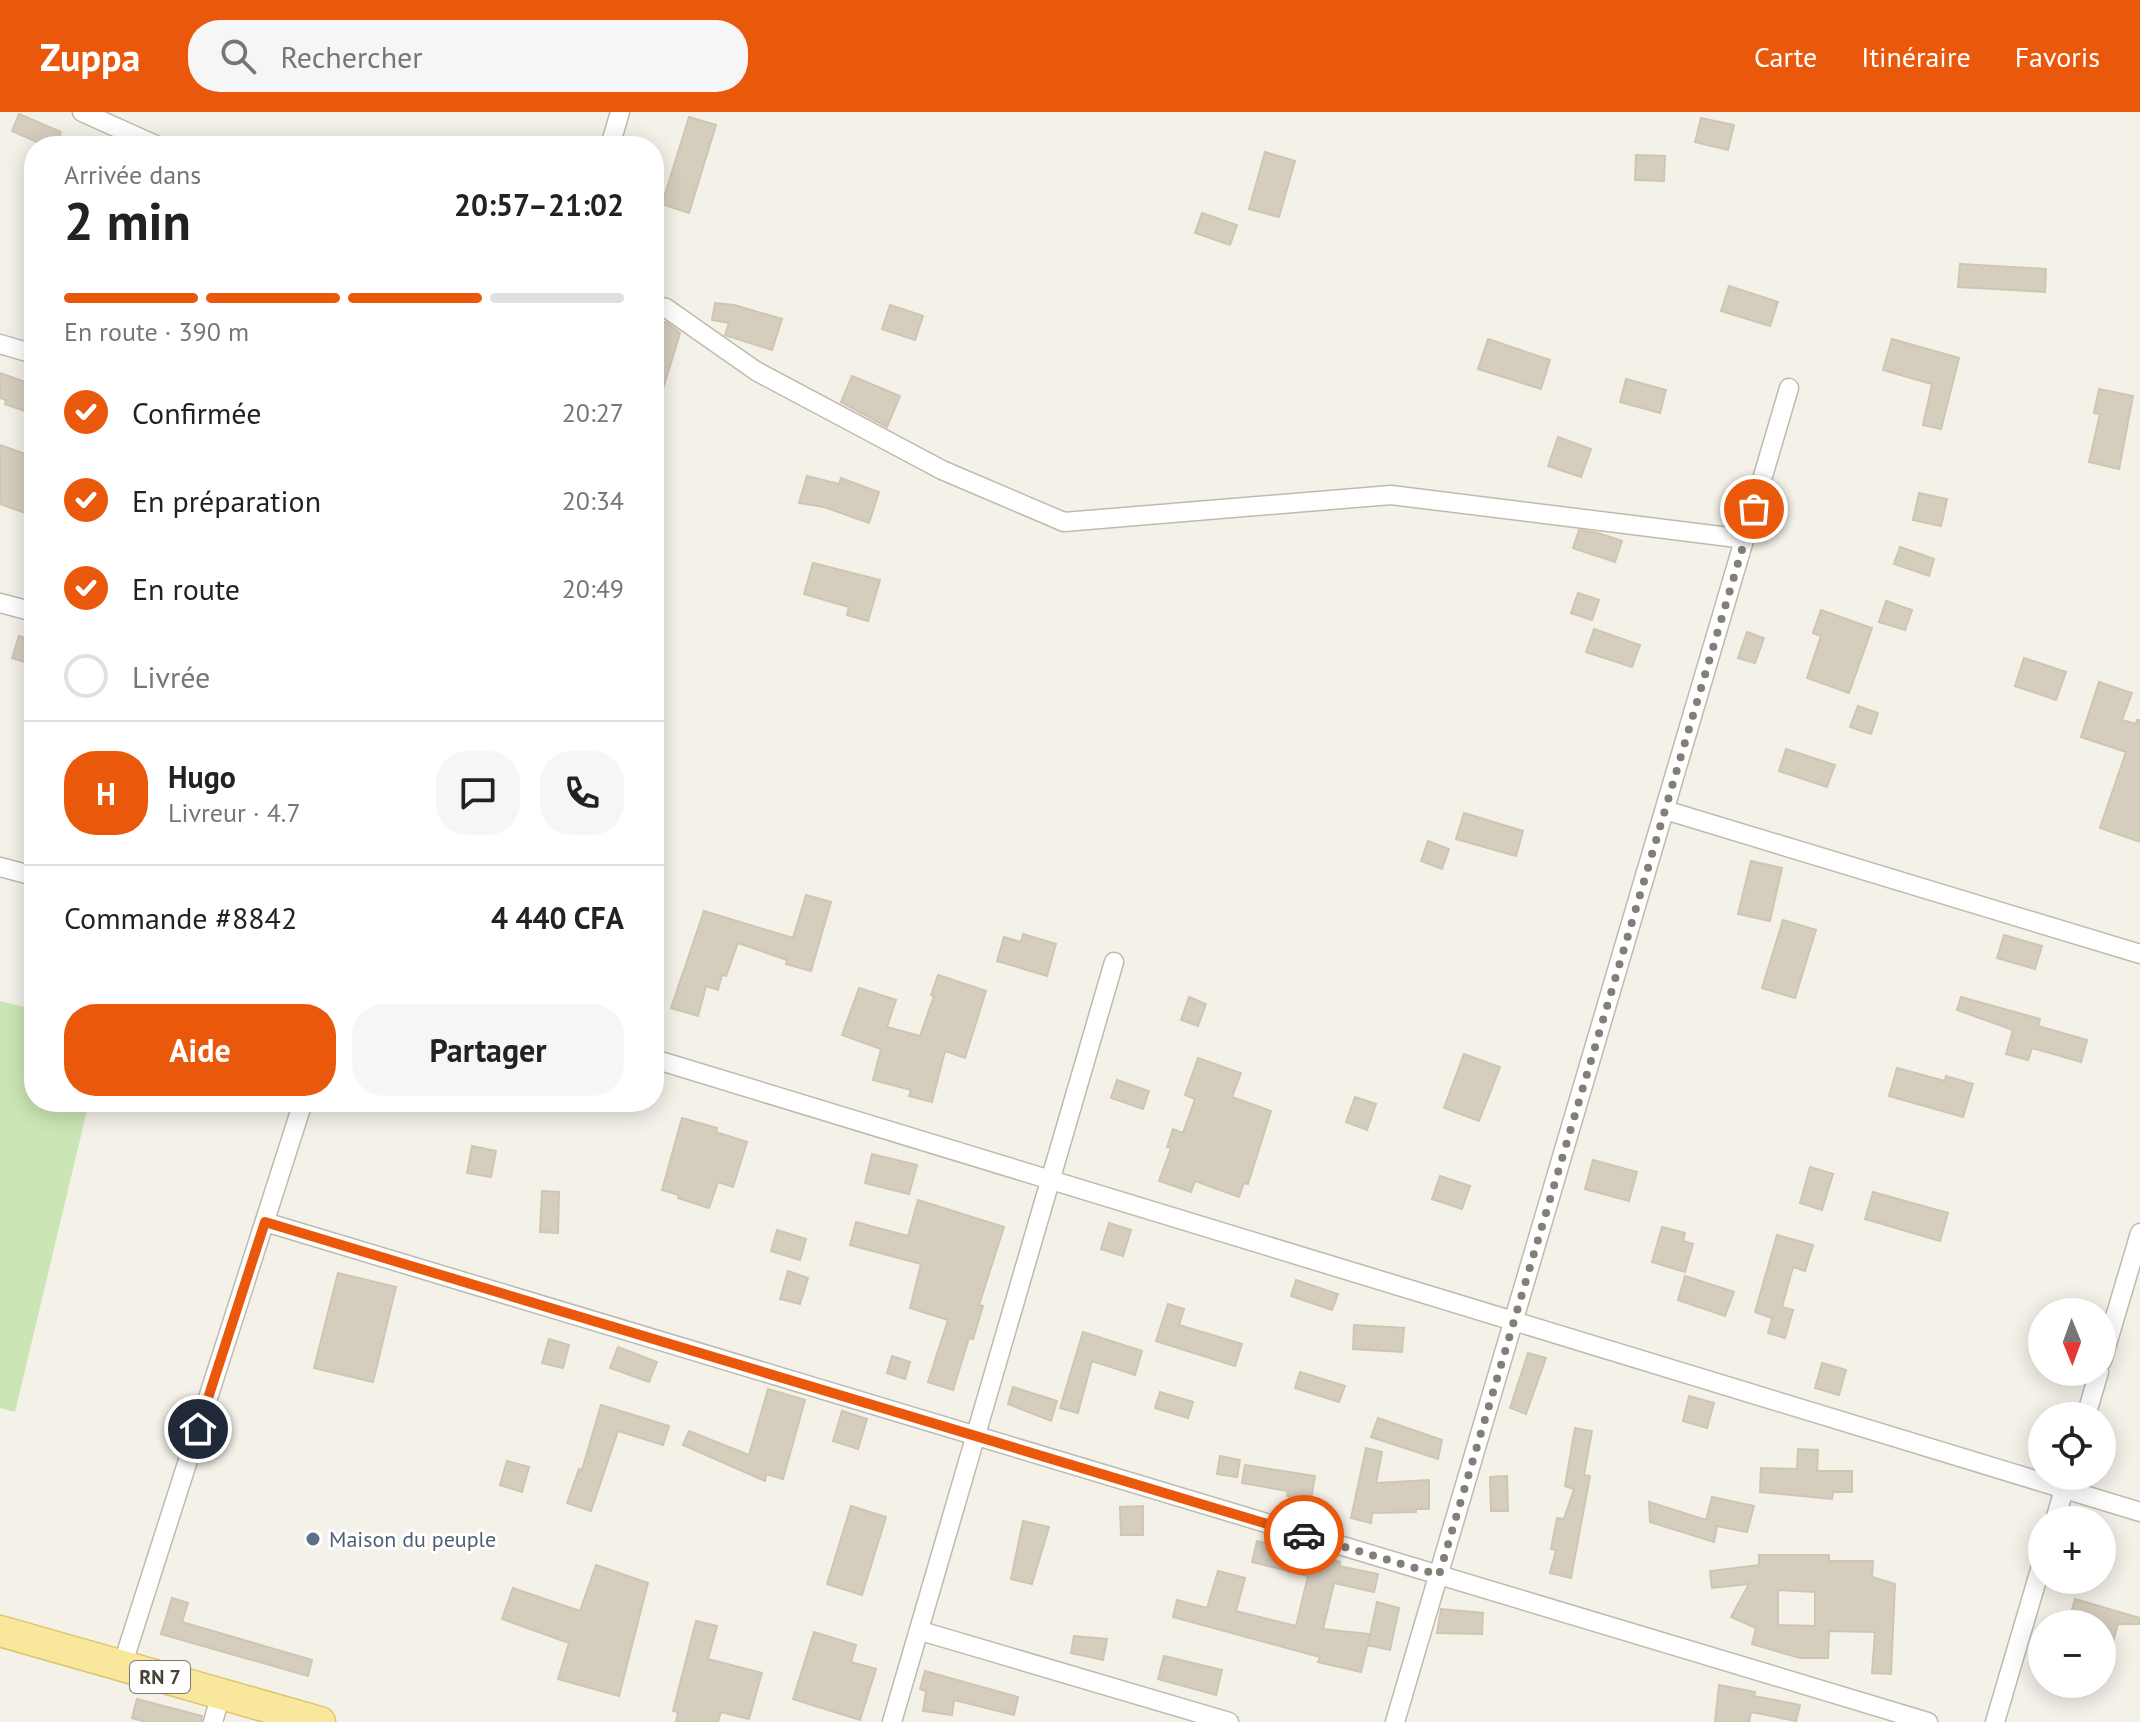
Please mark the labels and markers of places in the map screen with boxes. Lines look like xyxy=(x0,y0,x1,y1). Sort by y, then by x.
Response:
pin xyxy=(1720,475,1788,543)
pin xyxy=(164,1395,232,1463)
place label: Maison du peuple xyxy=(329,1525,496,1553)
marker: Maison du peuple xyxy=(304,1530,322,1548)

